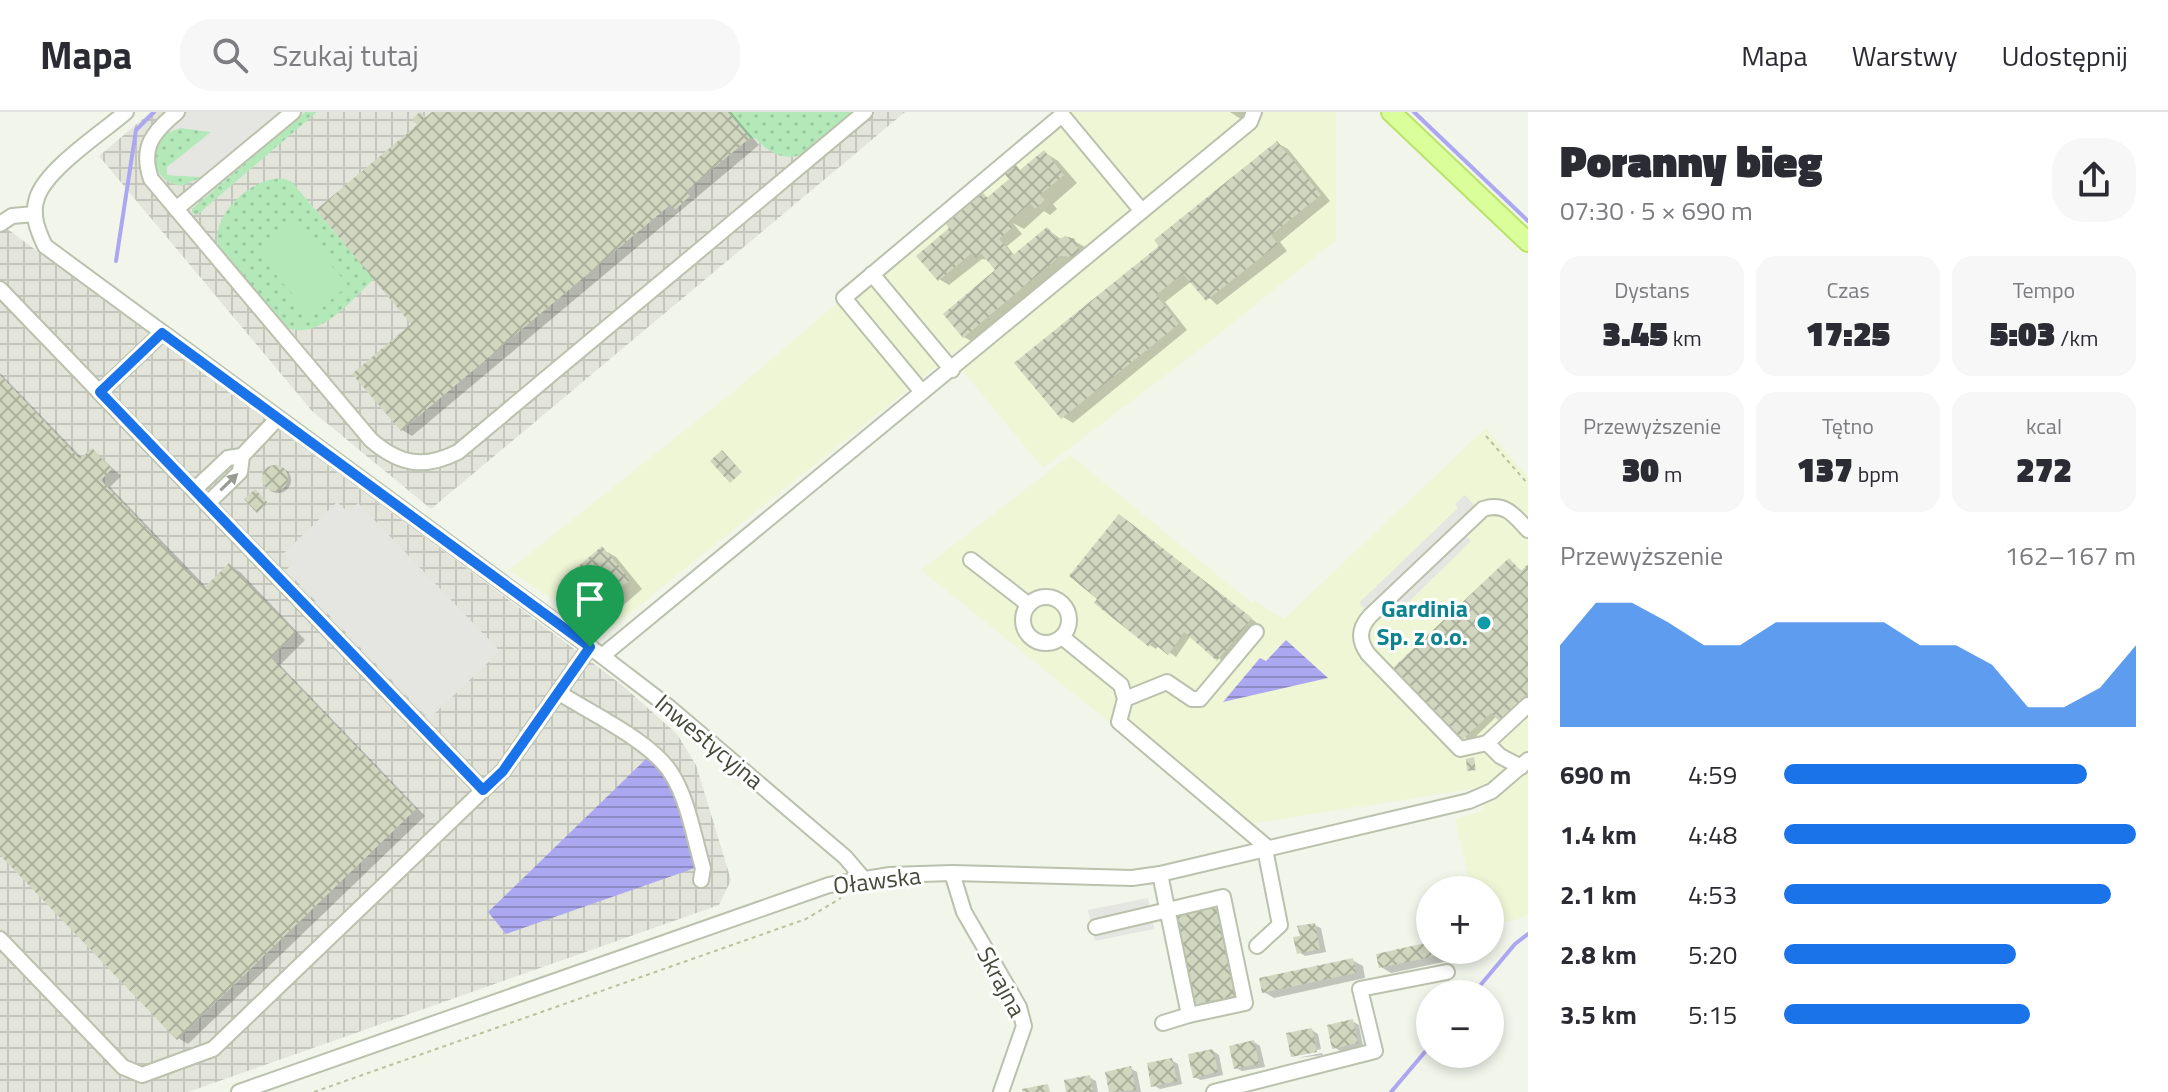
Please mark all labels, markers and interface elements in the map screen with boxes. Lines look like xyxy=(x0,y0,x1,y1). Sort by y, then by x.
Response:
search box xyxy=(180,19,740,91)
text: Mapa xyxy=(40,26,132,84)
text: Szukaj tutaj xyxy=(272,32,419,78)
icon: search xyxy=(208,33,252,77)
text: Mapa xyxy=(1741,34,1808,77)
text: Warstwy xyxy=(1852,34,1957,77)
text: Udostępnij xyxy=(2001,34,2128,77)
text: Poranny bieg xyxy=(1560,127,1822,194)
button: share xyxy=(2052,138,2136,222)
text: 07:30 · 5 × 690 m xyxy=(1560,191,1753,230)
text: Dystans xyxy=(1614,273,1690,307)
text: Czas xyxy=(1826,273,1870,307)
text: Tempo xyxy=(2013,273,2075,307)
text: 3.45 xyxy=(1602,307,1668,359)
text: 17:25 xyxy=(1806,307,1890,359)
text: 5:03 xyxy=(1990,307,2056,359)
text: km xyxy=(1668,321,1702,355)
text: /km xyxy=(2056,321,2098,355)
text: Przewyższenie xyxy=(1583,409,1721,443)
text: Tętno xyxy=(1822,409,1874,443)
text: kcal xyxy=(2026,409,2062,443)
text: 30 xyxy=(1622,443,1659,495)
text: 137 xyxy=(1797,443,1853,495)
text: 272 xyxy=(2016,443,2072,495)
text: m xyxy=(1659,457,1682,491)
text: bpm xyxy=(1853,457,1899,491)
one-way arrow xyxy=(219,474,238,492)
text: Przewyższenie xyxy=(1560,536,1723,575)
text: 162–167 m xyxy=(2005,536,2136,575)
pin xyxy=(556,565,624,647)
icon: arrive xyxy=(568,577,612,621)
place label: Gardinia Sp. z o.o. xyxy=(1376,590,1468,654)
marker: Gardinia Sp. z o.o. xyxy=(1475,614,1493,632)
street label: Inwestycyjna xyxy=(647,685,772,797)
text: 690 m xyxy=(1560,755,1631,794)
text: 4:59 xyxy=(1688,755,1737,794)
text: 1.4 km xyxy=(1560,815,1637,854)
text: 4:48 xyxy=(1688,815,1737,854)
street label: Oławska xyxy=(831,857,923,903)
text: 2.1 km xyxy=(1560,875,1637,914)
text: 4:53 xyxy=(1688,875,1737,914)
map controls xyxy=(1416,876,1504,1068)
button: + xyxy=(1416,876,1504,964)
text: 2.8 km xyxy=(1560,935,1637,974)
text: 5:20 xyxy=(1688,935,1737,974)
street label: Skrajna xyxy=(968,940,1035,1023)
button: − xyxy=(1416,980,1504,1068)
text: 3.5 km xyxy=(1560,995,1637,1034)
text: 5:15 xyxy=(1688,995,1737,1034)

